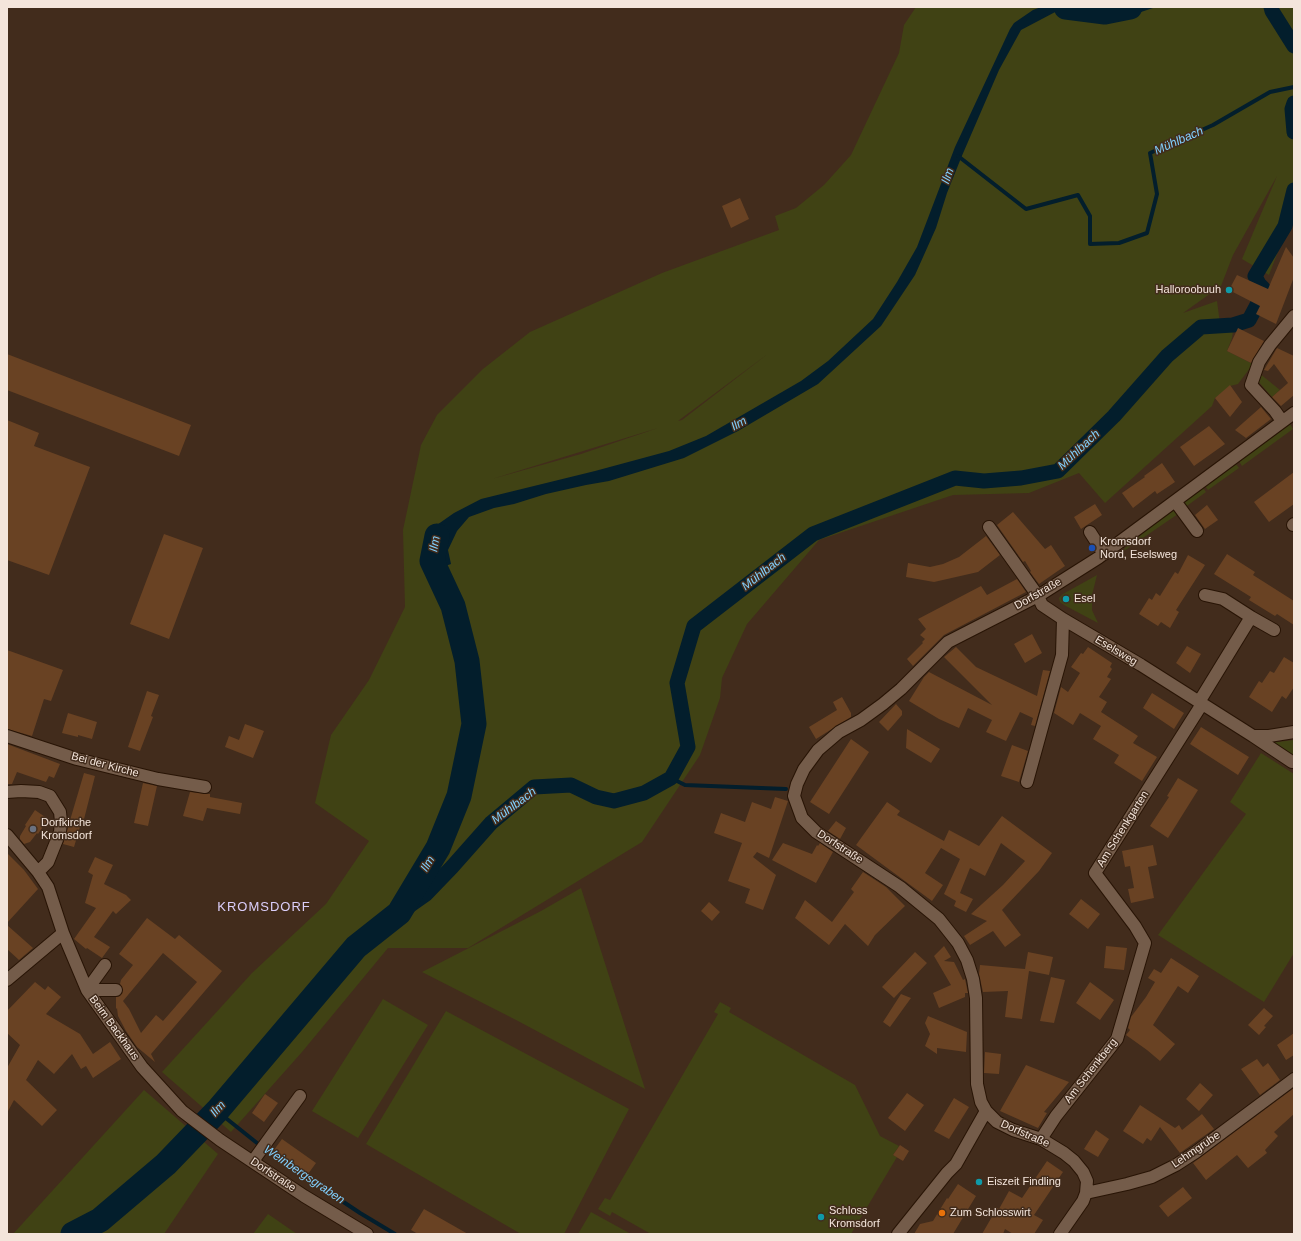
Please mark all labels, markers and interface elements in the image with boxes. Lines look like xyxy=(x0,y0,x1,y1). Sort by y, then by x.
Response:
water label: Mühlbach xyxy=(1152,124,1206,158)
water label: Ilm xyxy=(939,166,957,186)
place label: Halloroobuuh xyxy=(1156,283,1221,297)
marker: Halloroobuuh xyxy=(1224,285,1234,295)
water label: Ilm xyxy=(729,414,749,434)
water label: Mühlbach xyxy=(1055,427,1103,473)
water label: Ilm xyxy=(427,535,443,553)
place label: Kromsdorf Nord, Eselsweg xyxy=(1100,535,1177,561)
marker: Kromsdorf Nord, Eselsweg xyxy=(1087,543,1097,553)
water label: Mühlbach xyxy=(739,550,789,594)
street label: Dorfstraße xyxy=(1012,575,1064,613)
place label: Esel xyxy=(1074,592,1095,606)
marker: Esel xyxy=(1061,594,1071,604)
street label: Eselsweg xyxy=(1092,633,1140,669)
street label: Bei der Kirche xyxy=(70,750,140,780)
water label: Mühlbach xyxy=(489,785,539,827)
street label: Am Schenkgarten xyxy=(1094,788,1152,870)
place label: Dorfkirche Kromsdorf xyxy=(41,816,92,842)
marker: Dorfkirche Kromsdorf xyxy=(28,824,38,834)
street label: Dorfstraße xyxy=(815,827,865,867)
water label: Ilm xyxy=(418,853,438,875)
district label: KROMSDORF xyxy=(217,899,311,915)
street label: Beim Backhaus xyxy=(86,993,142,1063)
street label: Am Schenkberg xyxy=(1062,1036,1120,1106)
water label: Ilm xyxy=(207,1098,229,1120)
street label: Dorfstraße xyxy=(999,1117,1051,1151)
street label: Lehmgrube xyxy=(1169,1129,1223,1171)
water label: Weinbergsgraben xyxy=(261,1143,347,1207)
street label: Dorfstraße xyxy=(248,1155,298,1195)
place label: Eiszeit Findling xyxy=(987,1175,1061,1189)
marker: Eiszeit Findling xyxy=(974,1177,984,1187)
place label: Schloss Kromsdorf xyxy=(829,1204,880,1230)
place label: Zum Schlosswirt xyxy=(950,1206,1031,1220)
marker: Zum Schlosswirt xyxy=(937,1208,947,1218)
marker: Schloss Kromsdorf xyxy=(816,1212,826,1222)

